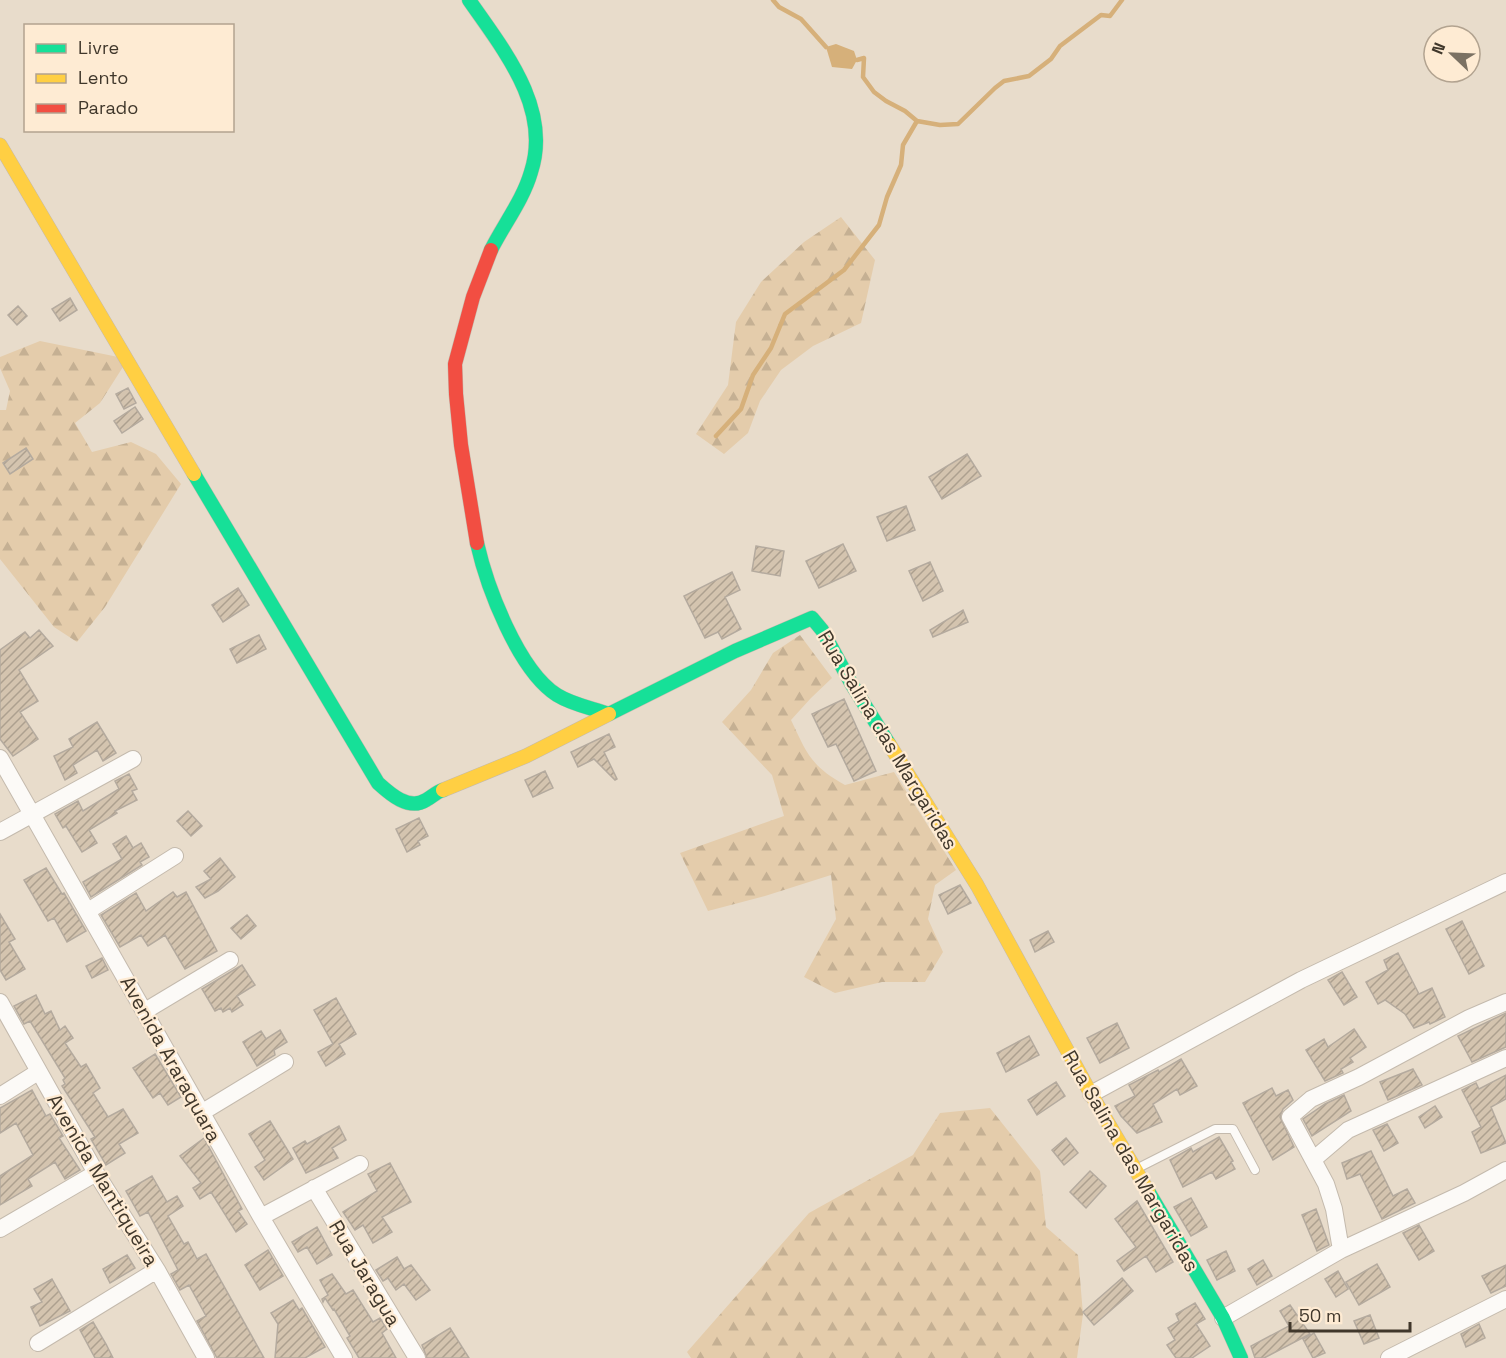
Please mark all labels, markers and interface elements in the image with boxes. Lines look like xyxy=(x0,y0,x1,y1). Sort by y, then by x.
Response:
legend xyxy=(24,24,234,132)
north arrow xyxy=(1422,24,1482,84)
text: Livre xyxy=(78,36,119,59)
text: N xyxy=(1427,39,1450,57)
text: Lento xyxy=(78,66,128,89)
text: Parado xyxy=(78,96,138,119)
street label: Rua Salina das Margaridas xyxy=(812,626,964,854)
street label: Avenida Araraquara xyxy=(115,971,227,1147)
street label: Rua Salina das Margaridas xyxy=(1057,1046,1205,1276)
street label: Avenida Mantiqueira xyxy=(41,1089,165,1271)
street label: Rua Jaragua xyxy=(323,1215,407,1331)
scale bar xyxy=(1290,1295,1410,1333)
text: 50 m xyxy=(1299,1304,1341,1327)

